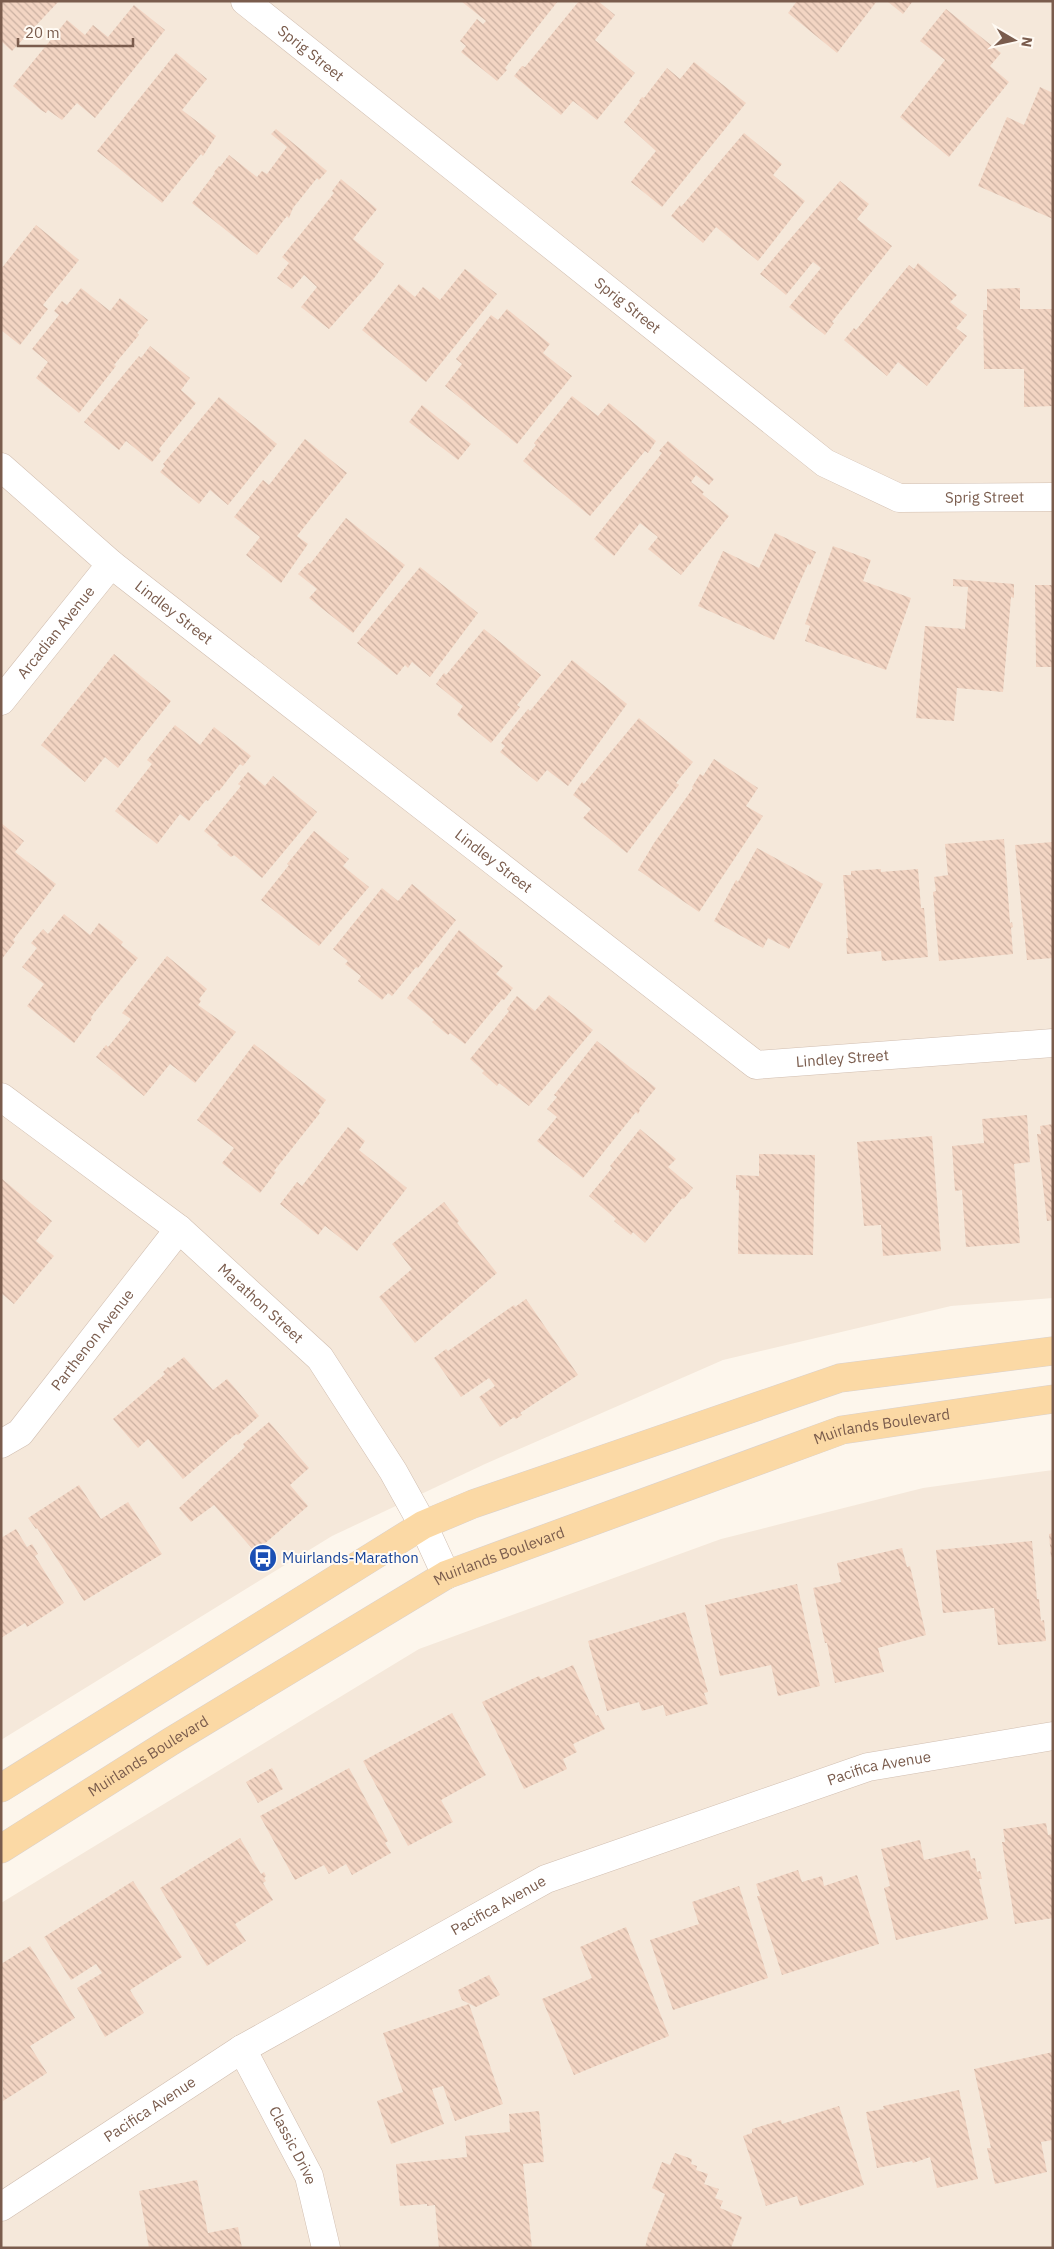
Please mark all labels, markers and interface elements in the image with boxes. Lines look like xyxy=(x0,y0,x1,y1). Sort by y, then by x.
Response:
scale bar xyxy=(18,15,132,47)
north arrow xyxy=(989,15,1039,65)
street label: Sprig Street xyxy=(274,21,348,85)
text: 20 m xyxy=(25,23,60,42)
text: N xyxy=(1017,36,1037,48)
street label: Sprig Street xyxy=(591,273,665,337)
street label: Sprig Street xyxy=(945,487,1024,507)
street label: Lindley Street xyxy=(131,576,217,648)
street label: Arcadian Avenue xyxy=(13,582,99,682)
street label: Lindley Street xyxy=(451,825,536,897)
street label: Lindley Street xyxy=(795,1045,889,1071)
street label: Marathon Street xyxy=(214,1259,307,1347)
street label: Parthenon Avenue xyxy=(47,1285,138,1394)
street label: Muirlands Boulevard xyxy=(811,1404,951,1449)
street label: Muirlands Boulevard xyxy=(430,1522,567,1589)
bus stop icon: Muirlands-Marathon xyxy=(248,1543,278,1573)
place label: Muirlands-Marathon xyxy=(282,1548,419,1567)
street label: Muirlands Boulevard xyxy=(84,1711,212,1801)
street label: Pacifica Avenue xyxy=(825,1747,932,1789)
street label: Pacifica Avenue xyxy=(447,1871,549,1939)
street label: Pacifica Avenue xyxy=(100,2072,199,2146)
street label: Classic Drive xyxy=(265,2103,321,2186)

